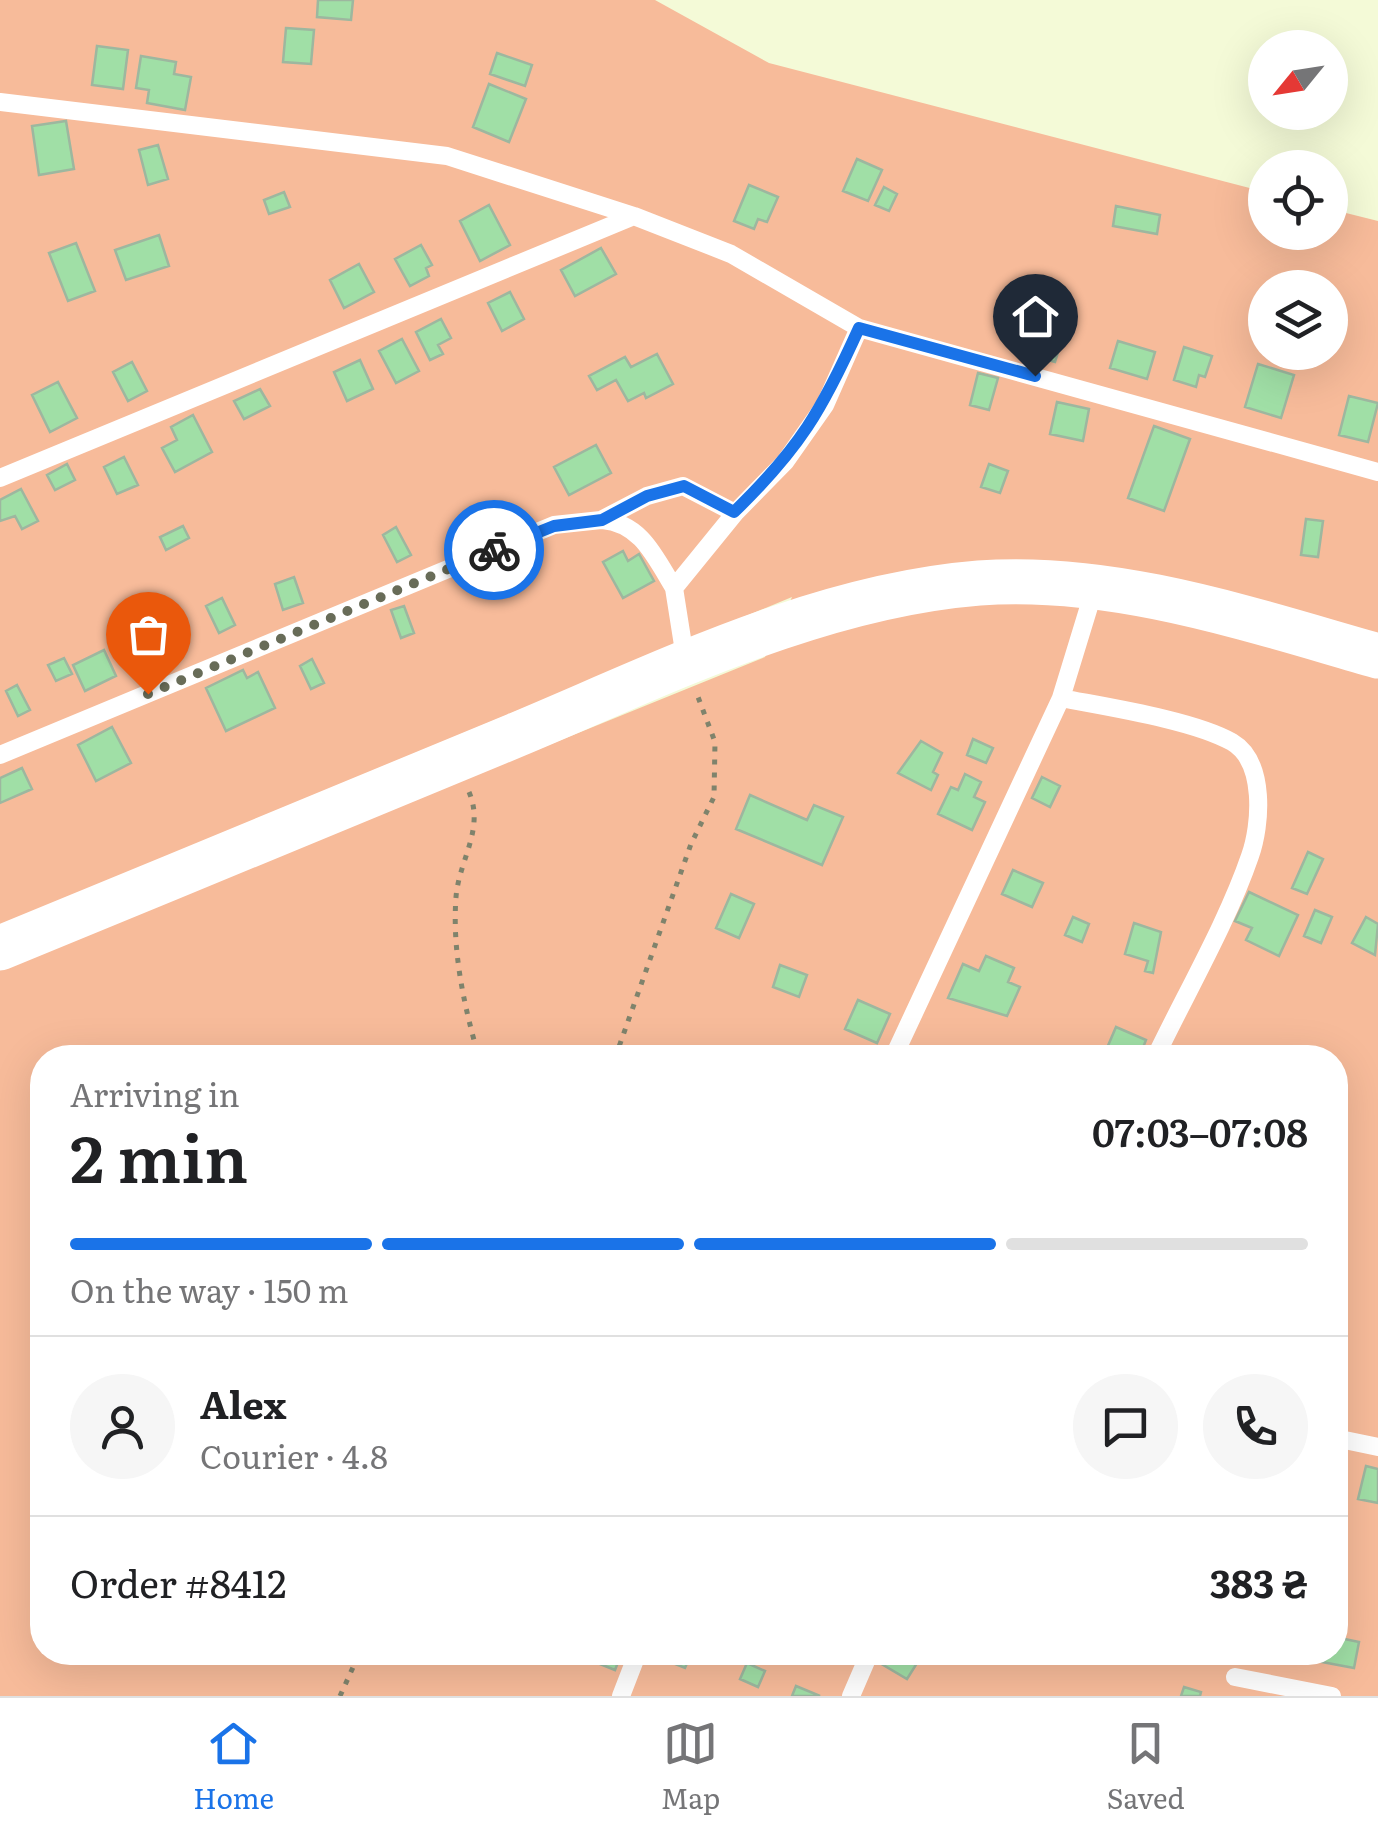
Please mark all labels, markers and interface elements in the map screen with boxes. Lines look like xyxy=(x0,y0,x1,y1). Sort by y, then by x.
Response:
north arrow xyxy=(1248,30,1348,130)
map controls xyxy=(1248,30,1348,370)
button: locate xyxy=(1248,150,1348,250)
button: layers xyxy=(1248,270,1348,370)
pin xyxy=(993,274,1078,377)
icon: home xyxy=(1008,289,1063,344)
courier xyxy=(444,500,544,600)
icon: bike xyxy=(467,523,522,578)
pin xyxy=(106,592,191,695)
icon: bag xyxy=(121,607,176,662)
text: Arriving in xyxy=(70,1069,240,1117)
text: 07:03–07:08 xyxy=(1092,1102,1308,1159)
text: 2 min xyxy=(70,1106,248,1203)
text: On the way · 150 m xyxy=(70,1265,349,1313)
button: person xyxy=(70,1374,175,1479)
text: Alex xyxy=(200,1374,286,1431)
button: chat xyxy=(1073,1374,1178,1479)
button: phone xyxy=(1203,1374,1308,1479)
text: Courier · 4.8 xyxy=(200,1431,388,1479)
text: Order #8412 xyxy=(70,1553,287,1610)
text: 383 ₴ xyxy=(1210,1553,1308,1610)
tab: Home xyxy=(193,1716,274,1818)
tab: Map xyxy=(661,1716,720,1818)
tab: Saved xyxy=(1107,1716,1185,1818)

